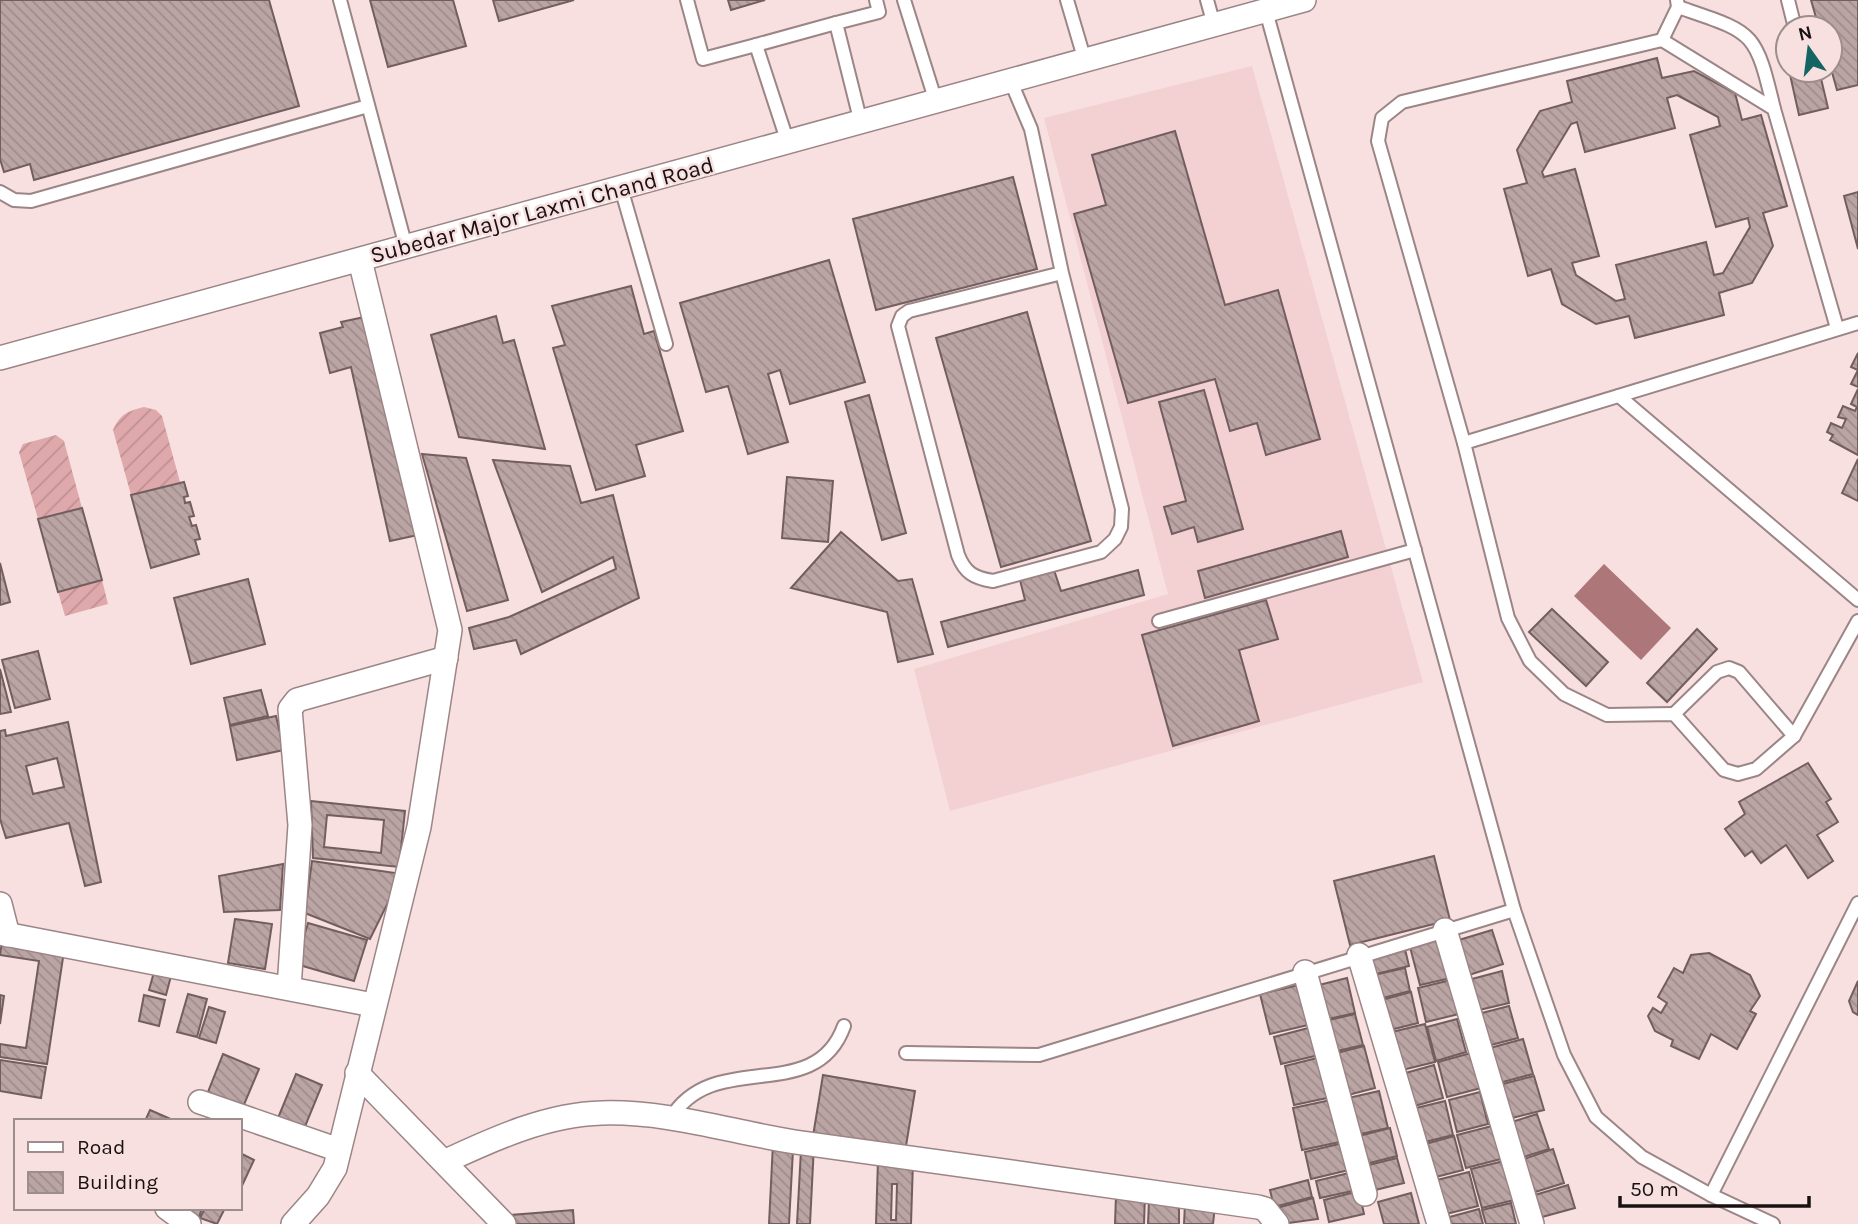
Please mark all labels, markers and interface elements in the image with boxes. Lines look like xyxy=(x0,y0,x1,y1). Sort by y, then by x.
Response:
north arrow xyxy=(1774,14,1844,84)
text: N xyxy=(1796,21,1814,46)
street label: Subedar Major Laxmi Chand Road xyxy=(367,151,717,269)
legend xyxy=(14,1119,242,1210)
text: Road xyxy=(77,1135,125,1159)
scale bar xyxy=(1620,1164,1809,1208)
text: Building xyxy=(77,1170,158,1194)
text: 50 m xyxy=(1630,1177,1679,1201)

